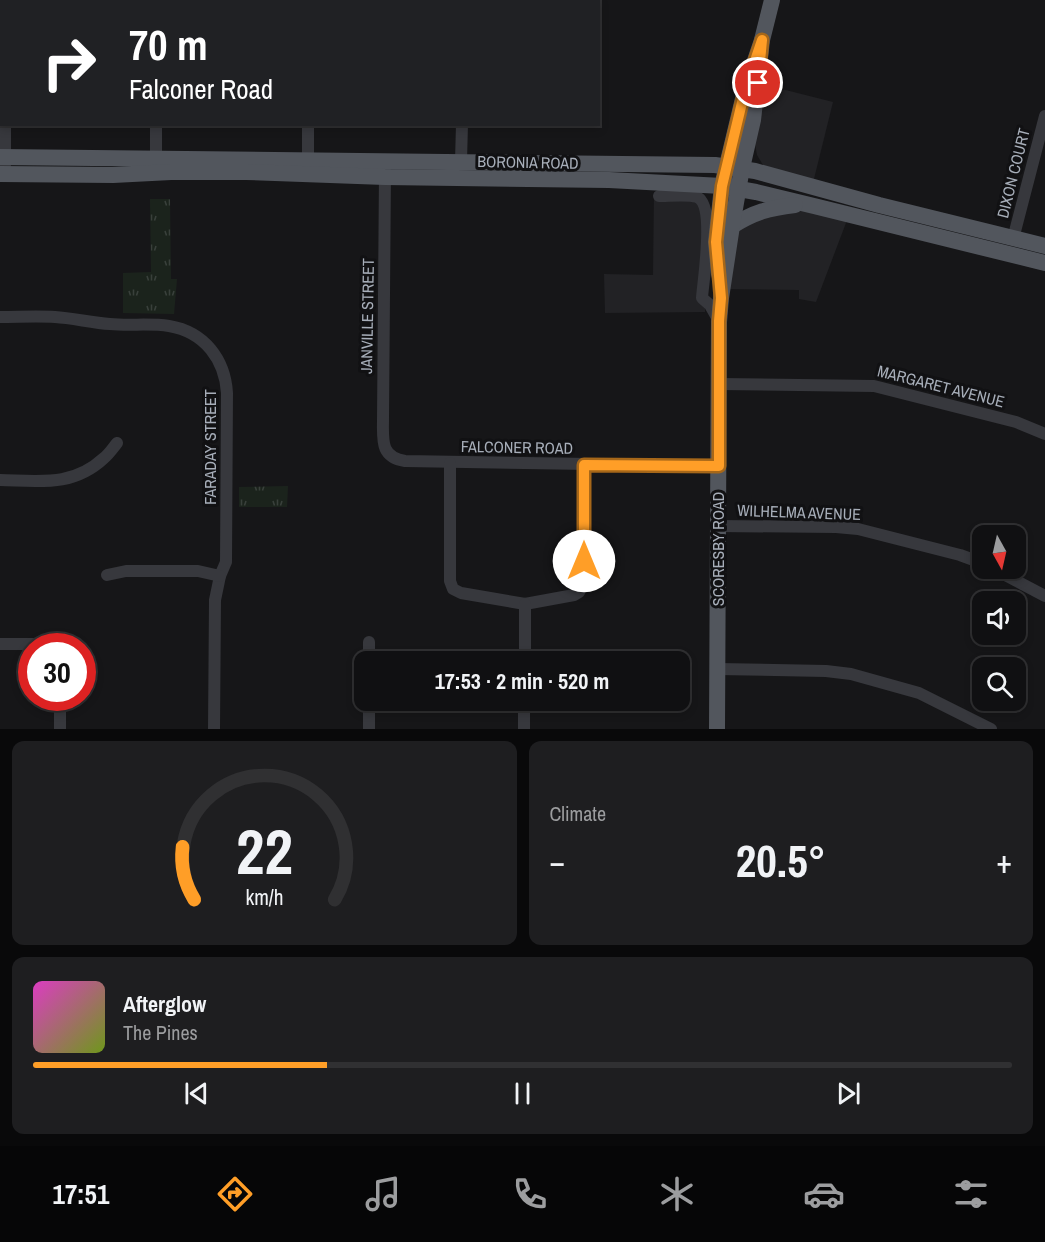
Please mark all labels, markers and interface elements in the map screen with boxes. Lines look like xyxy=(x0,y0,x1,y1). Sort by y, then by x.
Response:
text: 70 m xyxy=(129,17,208,73)
icon: right xyxy=(30,24,108,102)
pin xyxy=(732,57,783,108)
icon: arrive xyxy=(741,66,774,99)
text: Falconer Road xyxy=(129,71,273,107)
street label: DIXON COURT xyxy=(991,126,1035,220)
street label: BORONIA ROAD xyxy=(477,150,579,174)
street label: JANVILLE STREET xyxy=(355,258,379,374)
street label: MARGARET AVENUE xyxy=(875,360,1007,412)
street label: FARADAY STREET xyxy=(199,389,221,505)
street label: FALCONER ROAD xyxy=(461,435,573,459)
street label: SCORESBY ROAD xyxy=(707,492,729,606)
street label: WILHELMA AVENUE xyxy=(737,499,861,525)
north arrow xyxy=(972,525,1026,579)
map controls xyxy=(972,525,1026,711)
position arrow xyxy=(552,529,616,593)
button: sound xyxy=(972,591,1026,645)
speed limit sign: 30 xyxy=(18,633,96,711)
button: search xyxy=(972,657,1026,711)
text: 17:53 · 2 min · 520 m xyxy=(435,666,609,696)
text: Climate xyxy=(550,800,606,827)
text: 22 xyxy=(236,809,293,893)
text: 20.5° xyxy=(736,830,826,891)
text: − xyxy=(550,839,565,883)
text: + xyxy=(996,839,1012,883)
text: km/h xyxy=(245,883,283,912)
text: Afterglow xyxy=(123,989,206,1019)
text: The Pines xyxy=(123,1019,198,1046)
icon: previous xyxy=(180,1077,213,1110)
icon: pause xyxy=(506,1077,539,1110)
icon: next xyxy=(832,1077,865,1110)
icon: directions xyxy=(214,1173,256,1215)
icon: music xyxy=(362,1173,404,1215)
icon: phone xyxy=(509,1173,551,1215)
icon: climate xyxy=(656,1173,698,1215)
icon: car xyxy=(803,1173,845,1215)
icon: filters xyxy=(950,1173,992,1215)
text: 17:51 xyxy=(53,1176,109,1212)

